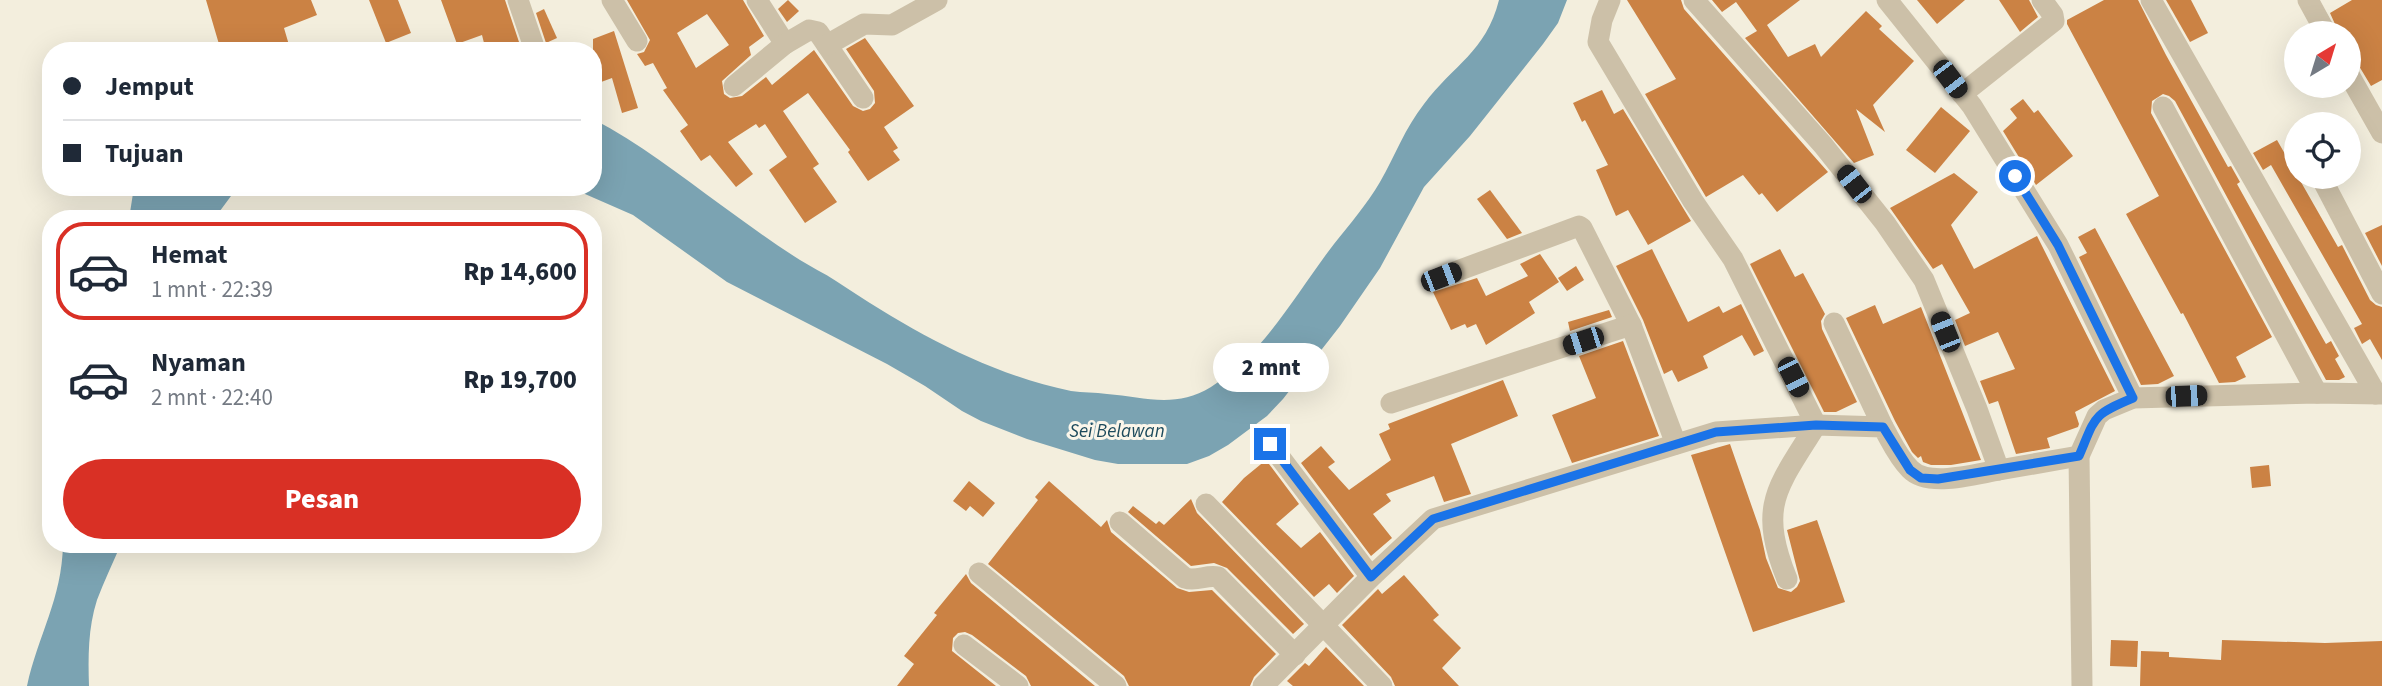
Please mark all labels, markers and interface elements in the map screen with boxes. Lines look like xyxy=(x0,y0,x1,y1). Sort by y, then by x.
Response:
north arrow xyxy=(2284,21,2361,98)
map controls xyxy=(2284,21,2361,189)
car xyxy=(1929,56,1972,102)
text: Jemput xyxy=(105,68,194,105)
button: locate xyxy=(2284,112,2361,189)
text: Tujuan xyxy=(105,135,184,172)
route start xyxy=(1999,160,2031,192)
car xyxy=(1833,161,1876,207)
text: Hemat xyxy=(151,236,227,273)
icon: car xyxy=(67,240,130,303)
text: Rp 14,600 xyxy=(463,253,577,290)
car xyxy=(1418,260,1465,294)
text: 1 mnt · 22:39 xyxy=(151,273,273,306)
car xyxy=(1928,309,1963,355)
car xyxy=(1560,325,1607,357)
callout: 2 mnt xyxy=(1212,342,1328,392)
text: Nyaman xyxy=(151,344,246,381)
icon: car xyxy=(67,348,130,411)
text: 2 mnt xyxy=(1242,351,1301,384)
car xyxy=(1775,354,1812,400)
text: Rp 19,700 xyxy=(463,361,577,398)
text: 2 mnt · 22:40 xyxy=(151,381,273,414)
car xyxy=(2165,385,2208,407)
water label: Sei Belawan xyxy=(1069,418,1165,445)
route end xyxy=(1254,428,1286,460)
button: Pesan xyxy=(63,459,581,539)

